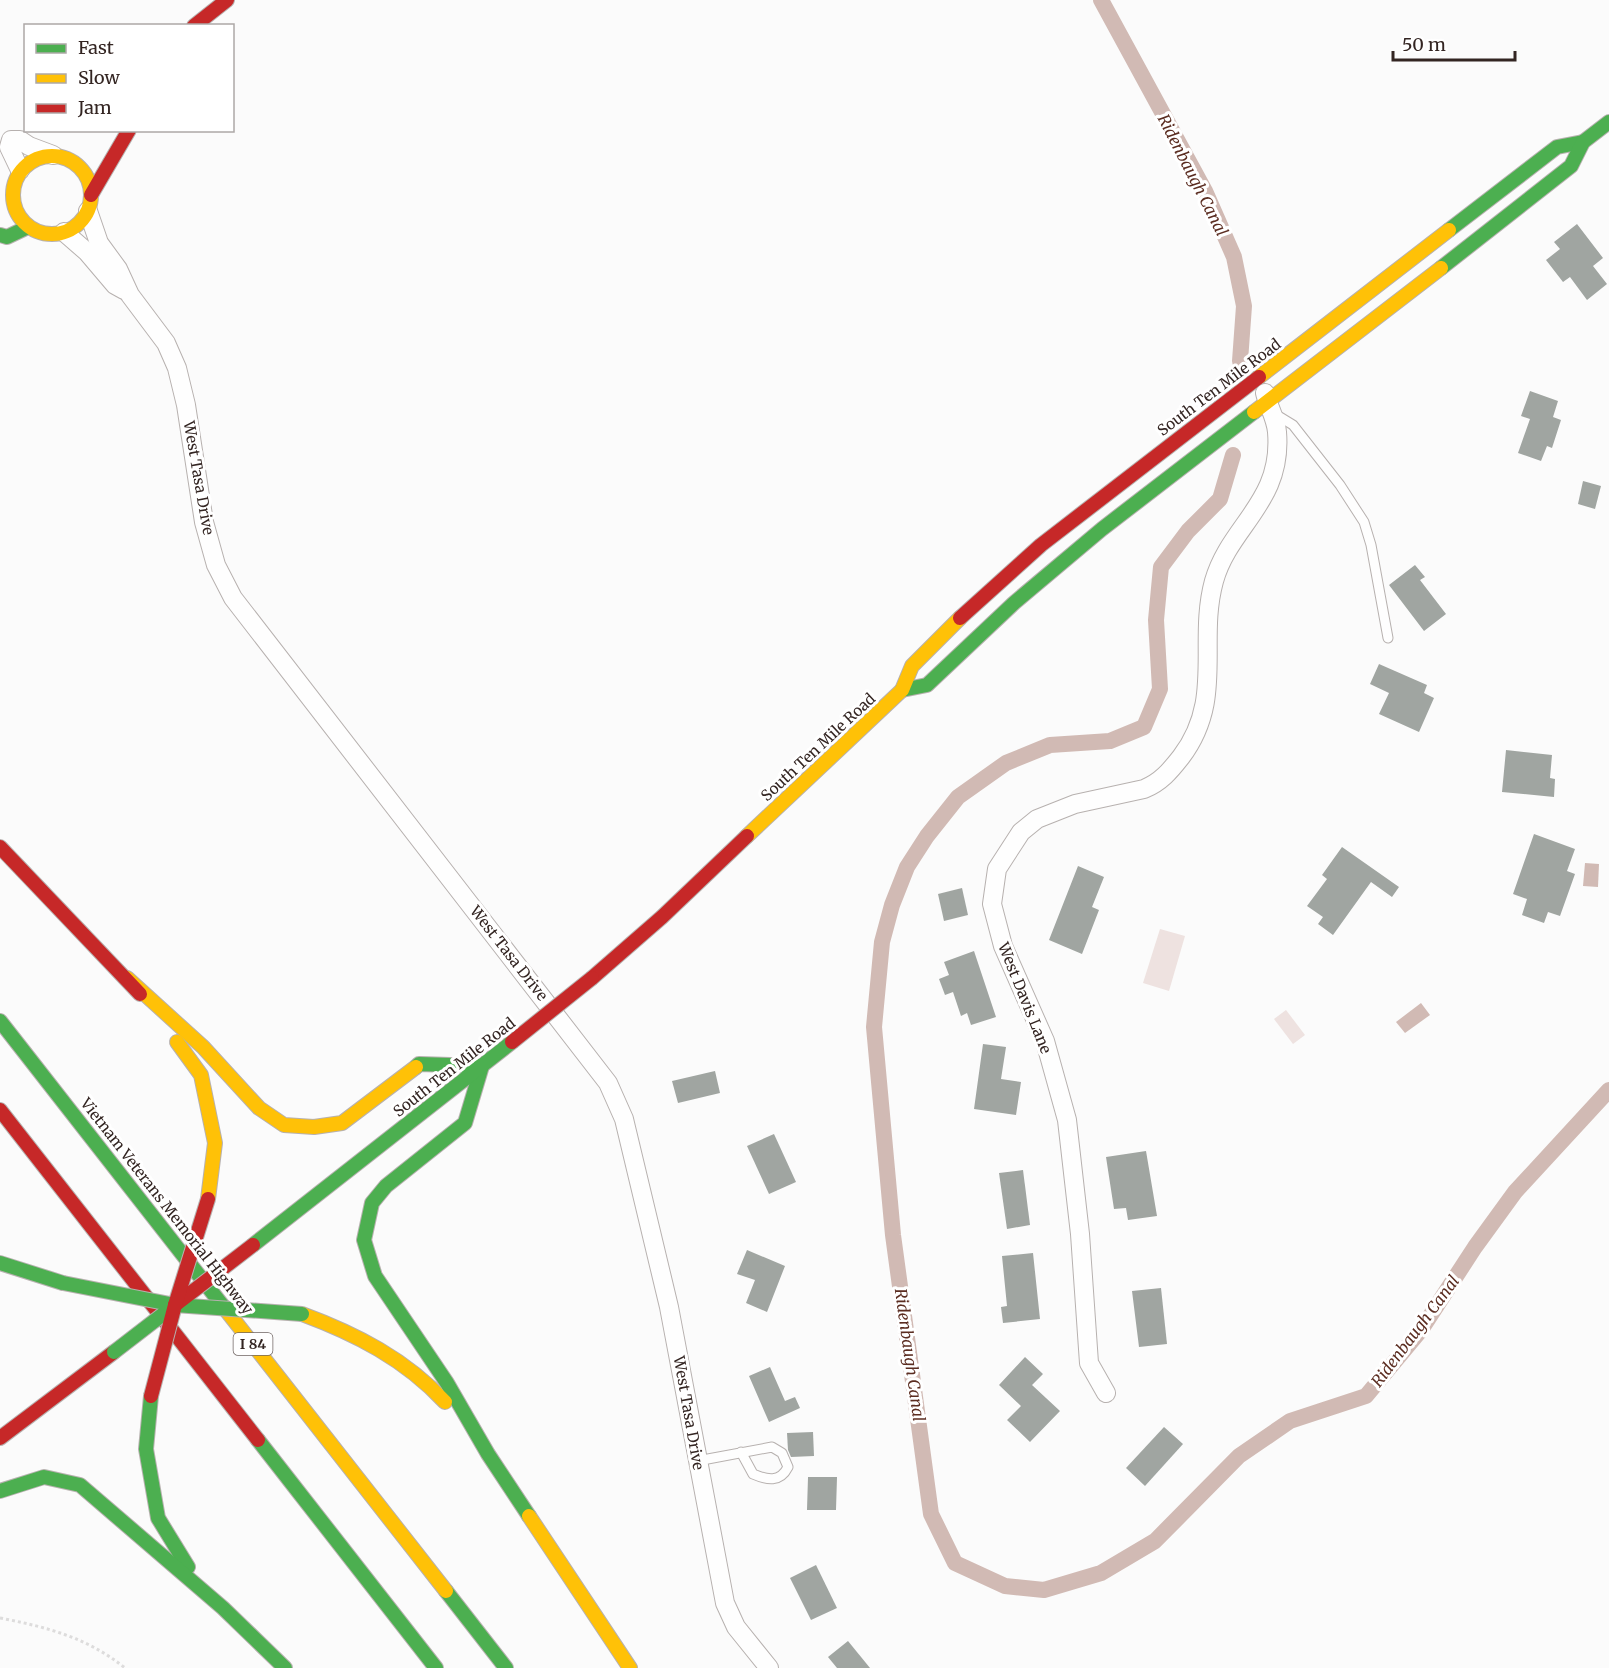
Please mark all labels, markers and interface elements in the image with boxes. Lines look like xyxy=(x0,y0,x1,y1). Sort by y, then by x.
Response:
legend xyxy=(24,24,234,132)
scale bar xyxy=(1393,24,1514,62)
text: 50 m xyxy=(1402,33,1446,56)
text: Fast xyxy=(78,36,114,59)
text: Slow xyxy=(78,66,121,89)
text: Jam xyxy=(77,96,112,119)
water label: Ridenbaugh Canal xyxy=(1154,111,1232,240)
street label: South Ten Mile Road xyxy=(1154,334,1284,440)
street label: West Tasa Drive xyxy=(179,419,218,537)
street label: South Ten Mile Road xyxy=(757,689,879,805)
street label: West Tasa Drive xyxy=(465,901,552,1004)
street label: West Davis Lane xyxy=(994,939,1056,1056)
street label: South Ten Mile Road xyxy=(389,1013,519,1121)
street label: Vietnam Veterans Memorial Highway xyxy=(76,1093,258,1318)
water label: Ridenbaugh Canal xyxy=(1367,1271,1464,1391)
water label: Ridenbaugh Canal xyxy=(891,1287,929,1423)
road number: I 84 xyxy=(234,1333,272,1355)
street label: West Tasa Drive xyxy=(669,1354,708,1472)

